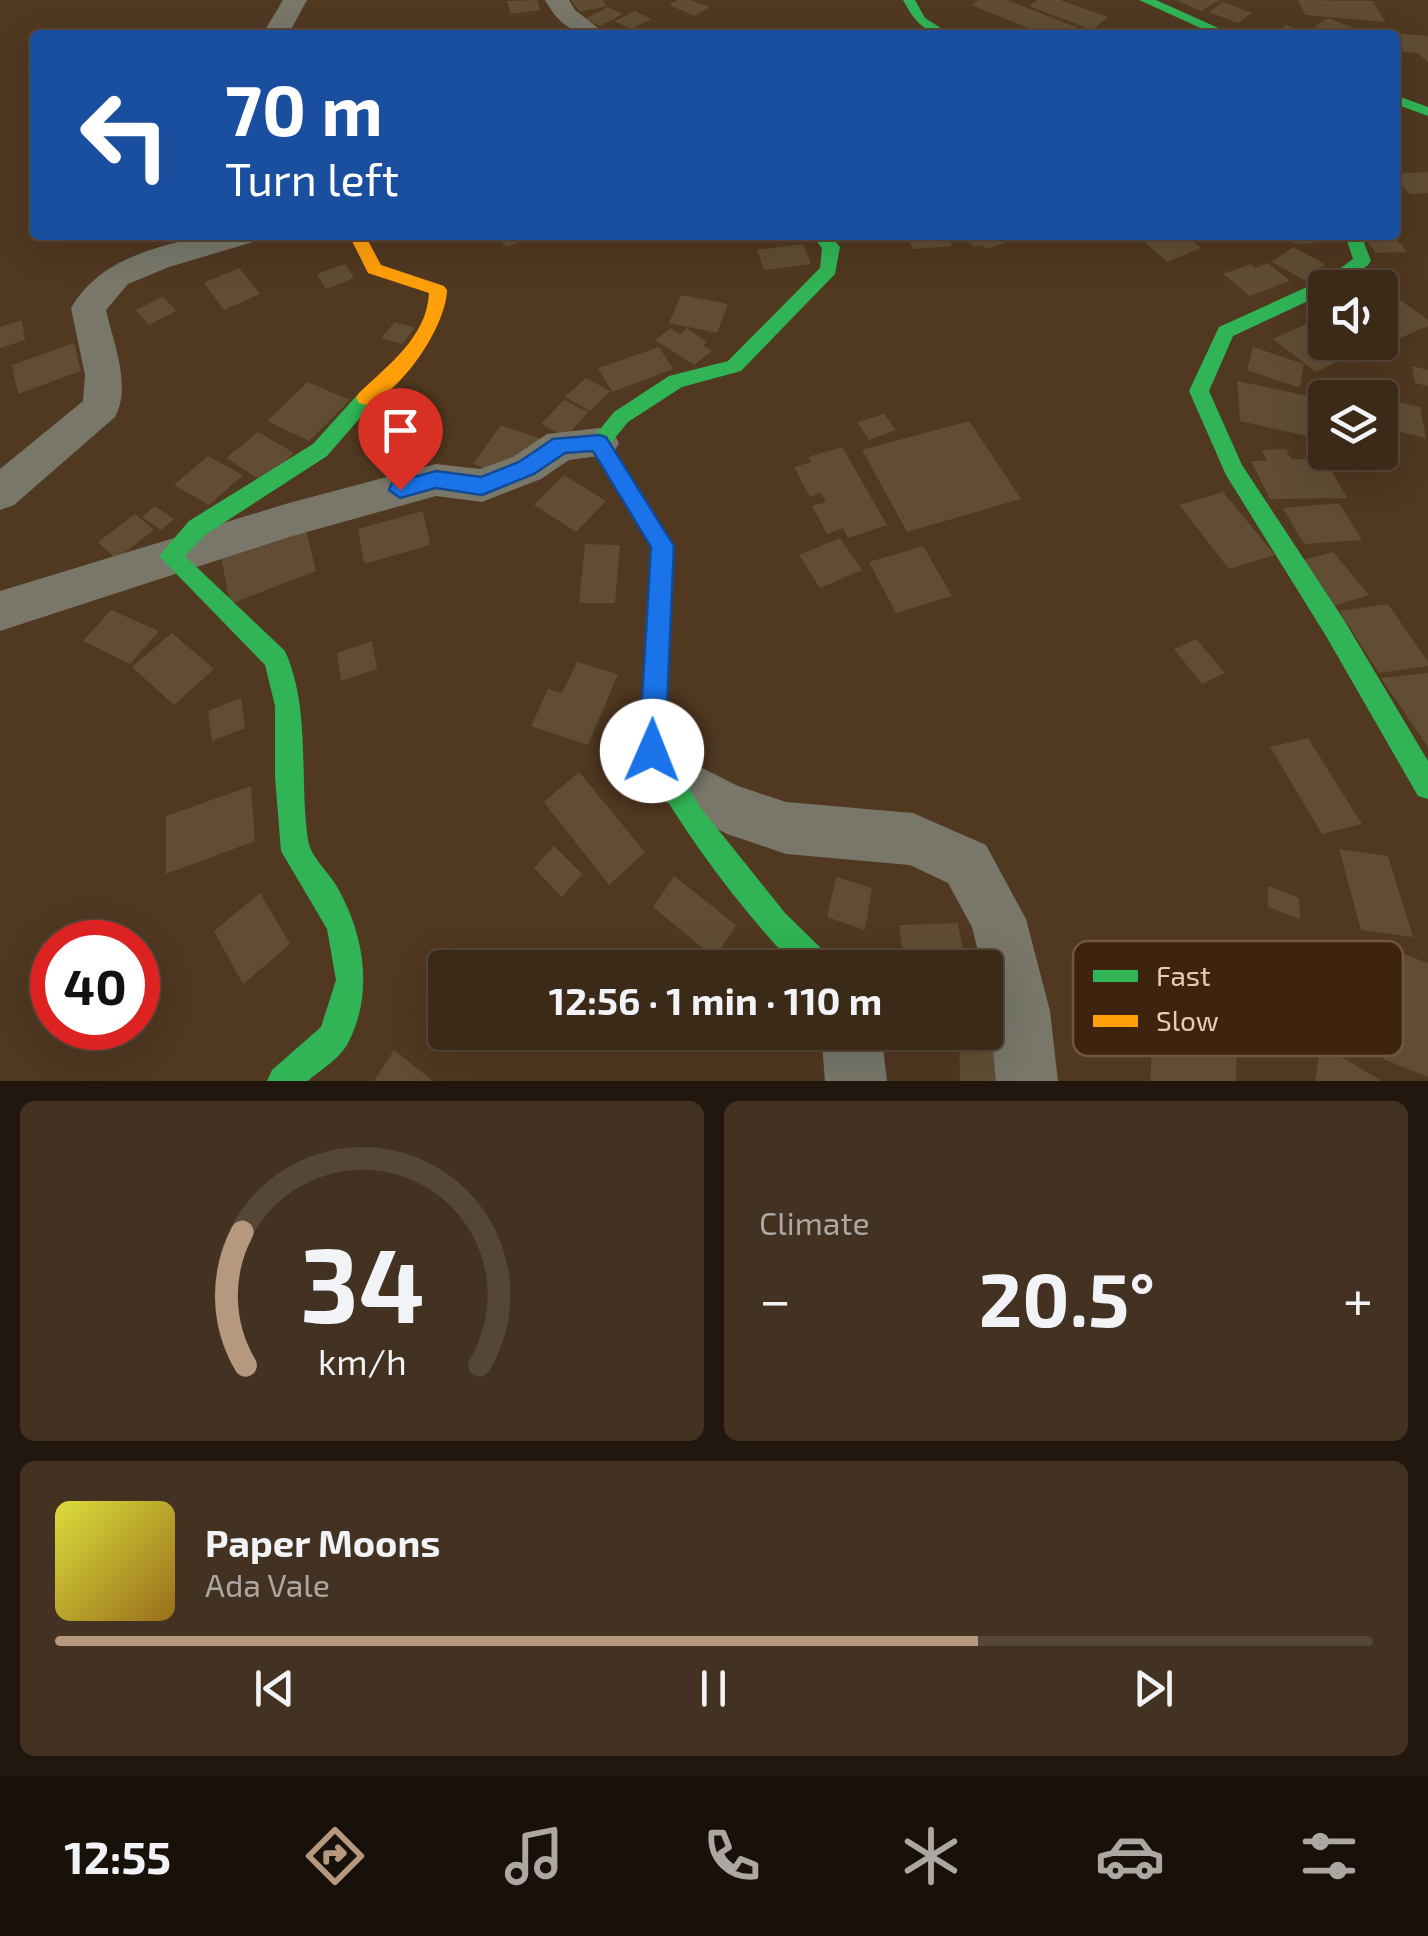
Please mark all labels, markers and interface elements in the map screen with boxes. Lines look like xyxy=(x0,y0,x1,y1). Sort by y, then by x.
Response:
text: 70 m xyxy=(225,66,383,150)
icon: left xyxy=(60,70,190,200)
text: Turn left xyxy=(225,151,399,205)
map controls xyxy=(1308,270,1398,470)
button: sound xyxy=(1308,270,1398,360)
button: layers xyxy=(1308,380,1398,470)
pin xyxy=(358,388,443,491)
icon: arrive xyxy=(373,403,428,458)
position arrow xyxy=(600,699,704,803)
speed limit sign: 40 xyxy=(30,920,160,1050)
legend xyxy=(1073,941,1403,1056)
text: Fast xyxy=(1156,958,1211,992)
text: 12:56 · 1 min · 110 m xyxy=(549,977,882,1023)
text: Slow xyxy=(1156,1003,1219,1037)
text: Climate xyxy=(759,1203,870,1241)
text: 34 xyxy=(299,1219,425,1344)
text: 20.5° xyxy=(979,1252,1155,1342)
text: − xyxy=(759,1265,791,1331)
text: + xyxy=(1343,1265,1373,1331)
text: km/h xyxy=(318,1339,406,1382)
text: Paper Moons xyxy=(205,1519,441,1565)
text: Ada Vale xyxy=(205,1565,330,1603)
icon: previous xyxy=(247,1661,302,1716)
icon: pause xyxy=(686,1661,741,1716)
icon: next xyxy=(1126,1661,1181,1716)
icon: directions xyxy=(300,1821,370,1891)
icon: music xyxy=(499,1821,569,1891)
icon: phone xyxy=(697,1821,767,1891)
icon: climate xyxy=(896,1821,966,1891)
icon: car xyxy=(1095,1821,1165,1891)
icon: filters xyxy=(1294,1821,1364,1891)
text: 12:55 xyxy=(64,1829,171,1883)

